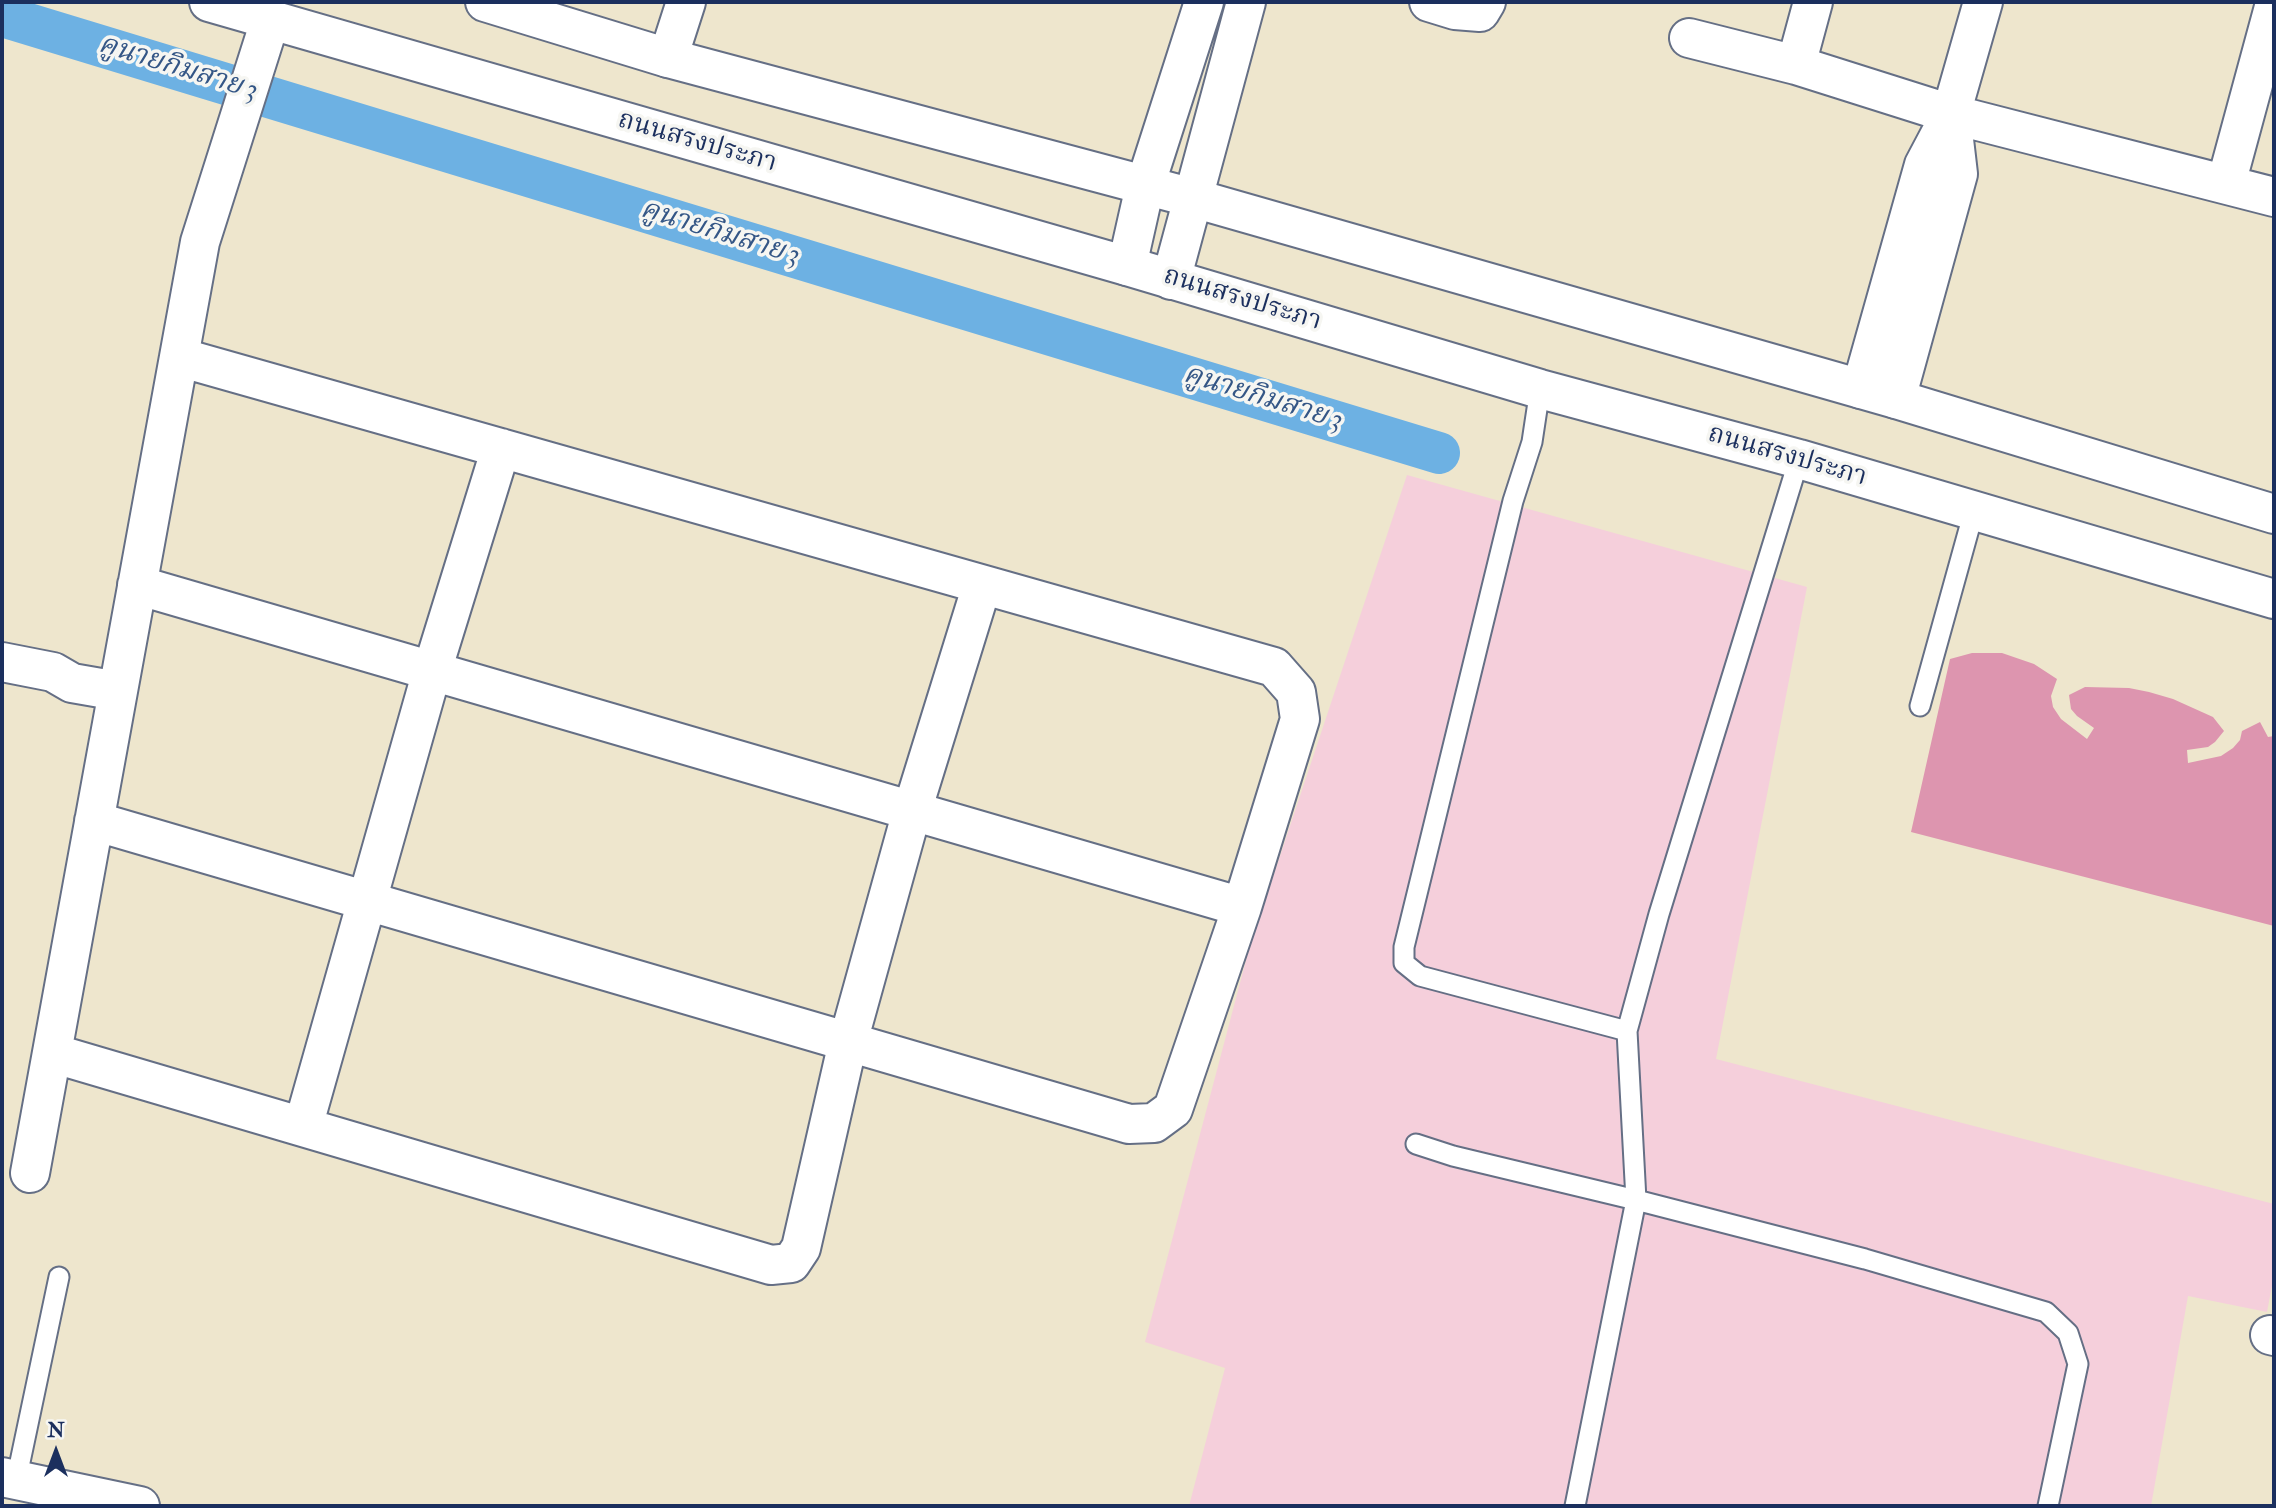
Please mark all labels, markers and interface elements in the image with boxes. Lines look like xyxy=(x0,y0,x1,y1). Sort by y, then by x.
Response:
water label: คูนายกิมสาย 3 xyxy=(94,29,262,109)
street label: ถนนสรงประภา xyxy=(614,105,780,181)
water label: คูนายกิมสาย 3 xyxy=(636,194,804,274)
street label: ถนนสรงประภา xyxy=(1159,261,1325,339)
water label: คูนายกิมสาย 3 xyxy=(1179,359,1347,439)
street label: ถนนสรงประภา xyxy=(1704,419,1870,495)
north arrow xyxy=(21,1417,91,1487)
text: N xyxy=(47,1419,65,1443)

